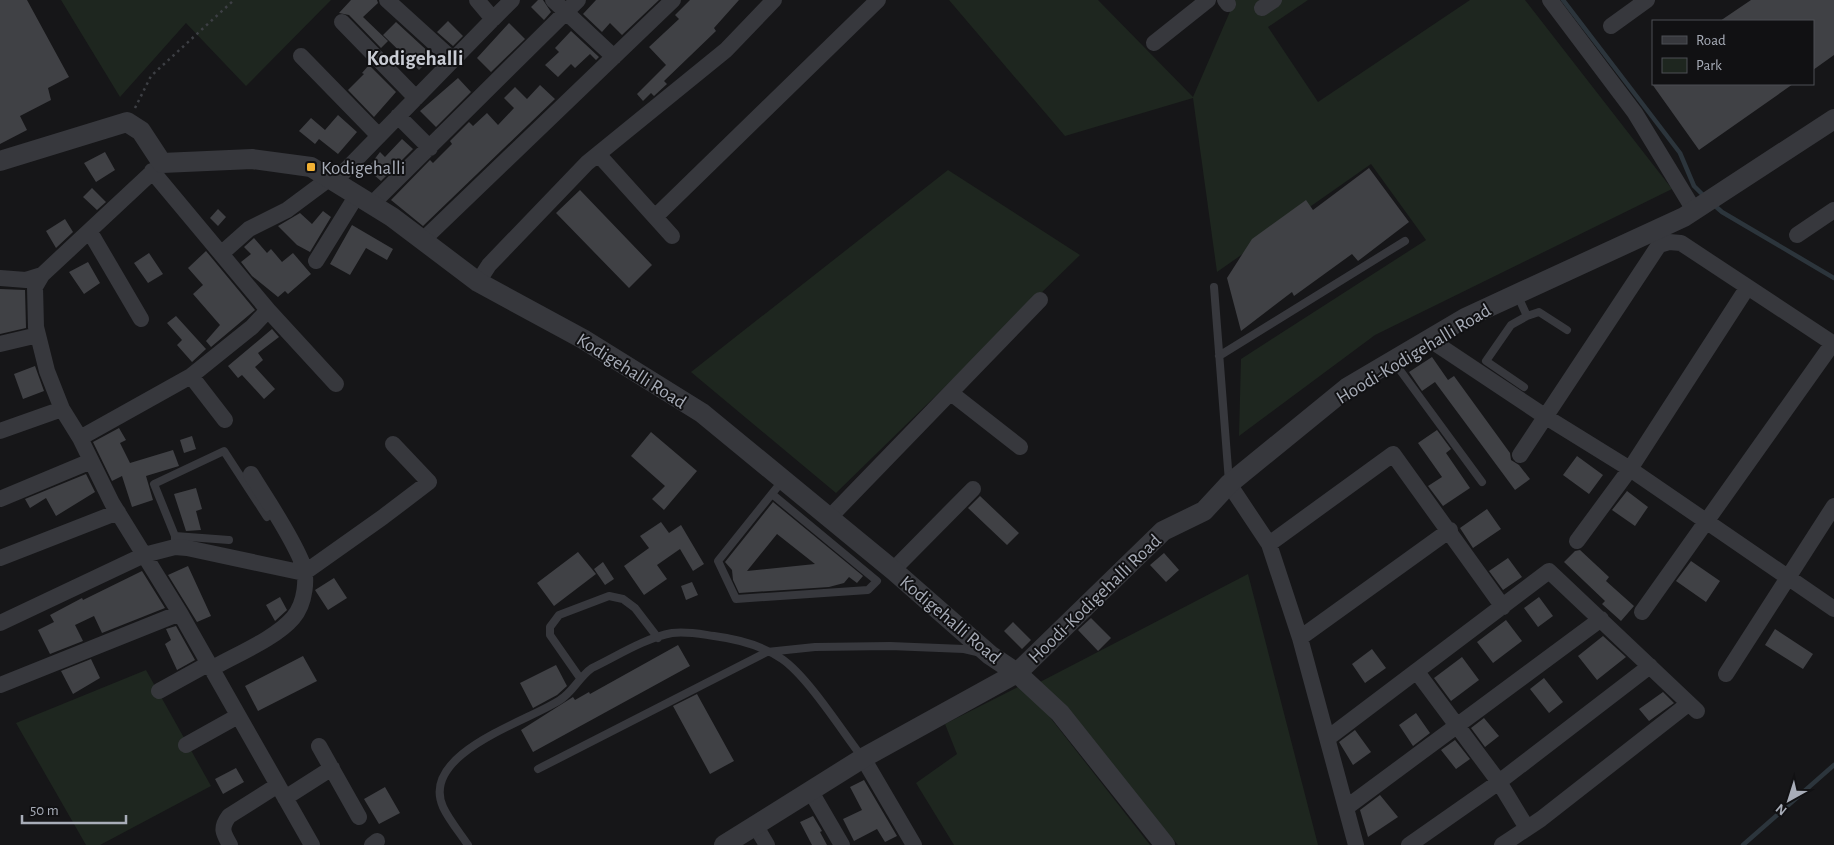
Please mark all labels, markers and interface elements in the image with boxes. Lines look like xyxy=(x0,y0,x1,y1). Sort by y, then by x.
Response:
legend xyxy=(1652,20,1814,85)
text: Road xyxy=(1696,33,1726,48)
district label: Kodigehalli xyxy=(367,48,463,69)
text: Park xyxy=(1696,58,1722,73)
place label: Kodigehalli xyxy=(321,159,405,178)
marker: Kodigehalli xyxy=(305,161,317,173)
street label: Hoodi-Kodigehalli Road xyxy=(1333,301,1494,408)
street label: Kodigehalli Road xyxy=(573,330,690,413)
street label: Hoodi-Kodigehalli Road xyxy=(1025,531,1165,667)
street label: Kodigehalli Road xyxy=(896,573,1004,668)
north arrow xyxy=(1764,775,1814,825)
scale bar xyxy=(22,792,126,824)
text: N xyxy=(1773,801,1790,818)
text: 50 m xyxy=(30,803,59,818)

